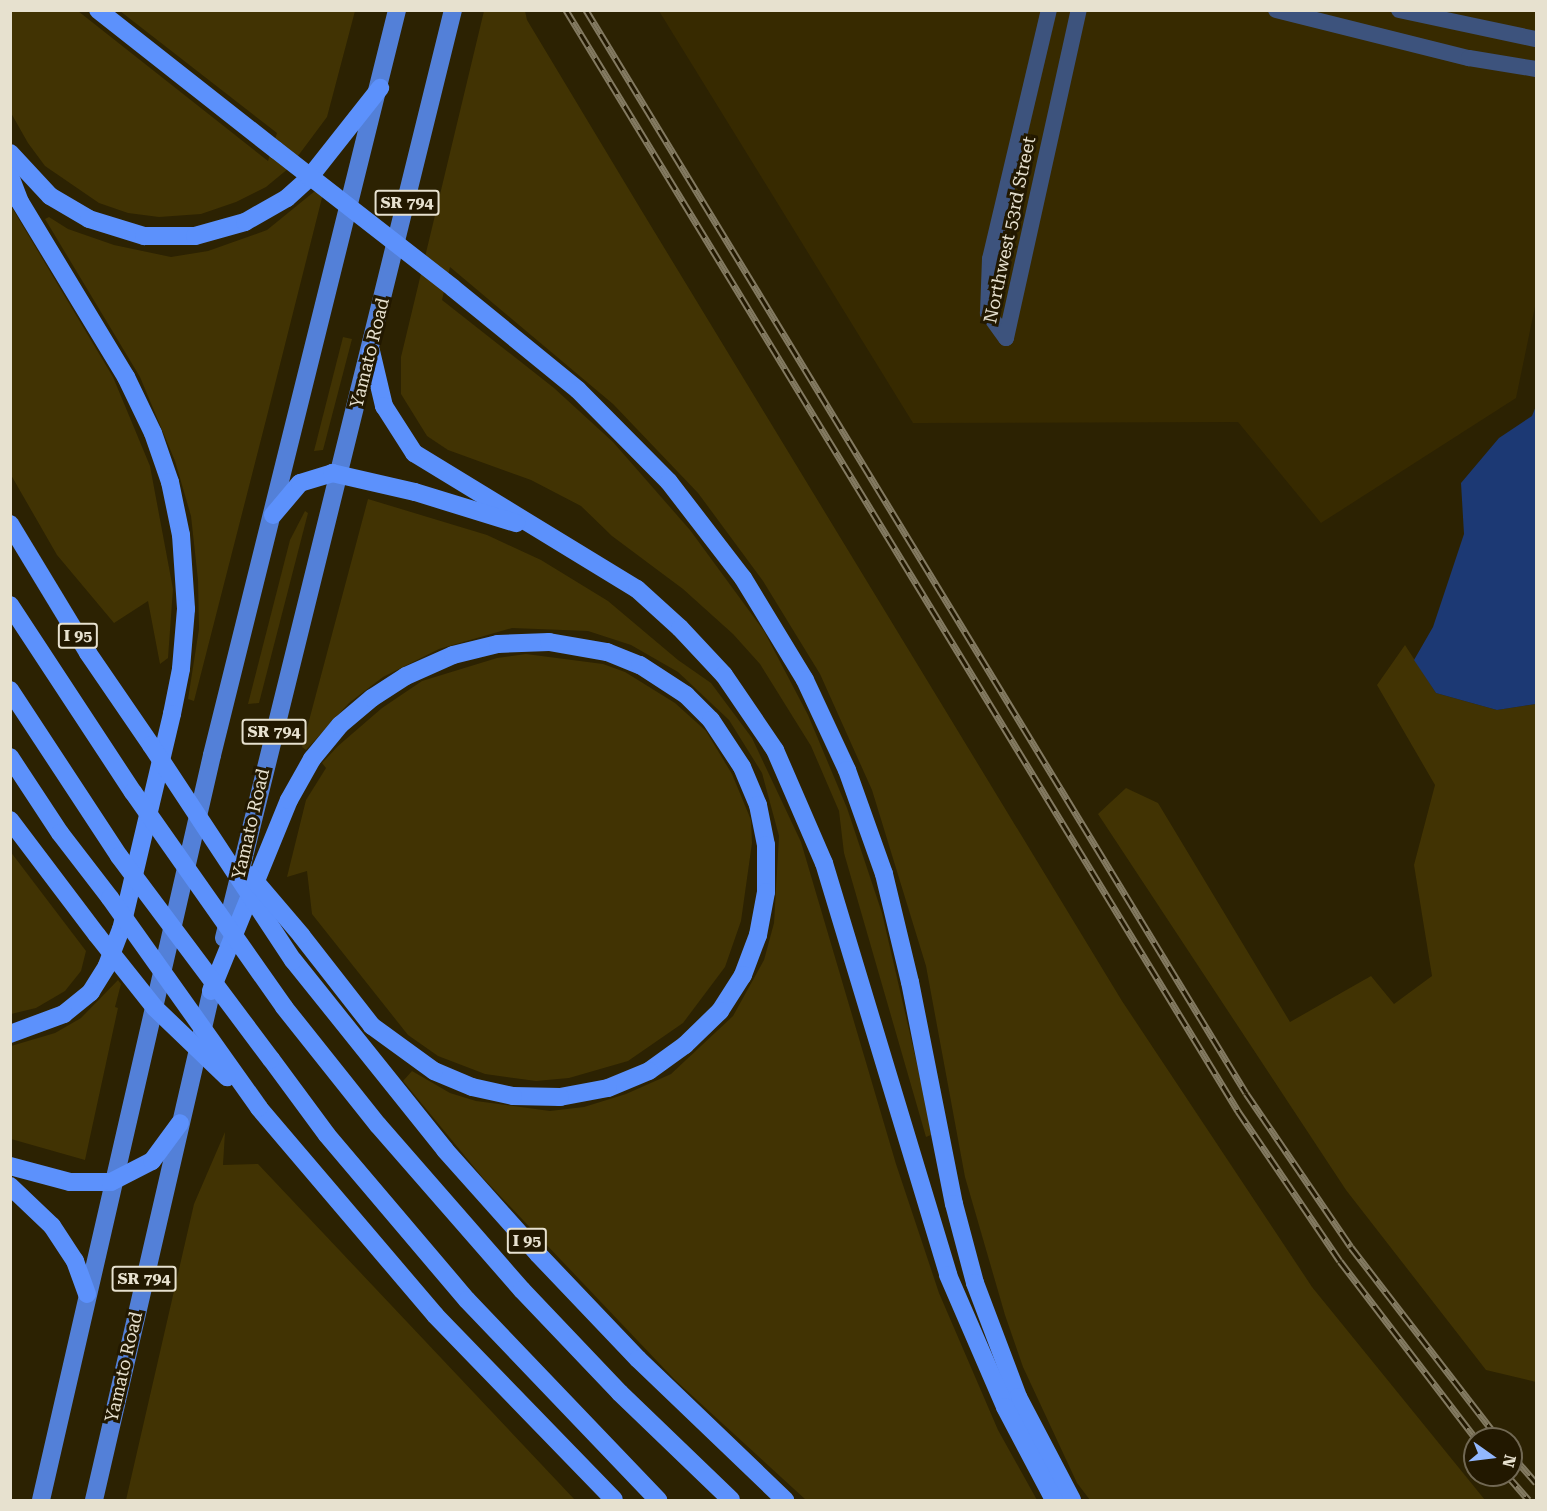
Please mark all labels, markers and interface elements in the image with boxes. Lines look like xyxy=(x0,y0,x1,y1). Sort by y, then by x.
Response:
street label: Northwest 53rd Street xyxy=(980,135,1040,325)
road number: SR 794 xyxy=(374,190,440,216)
street label: Yamato Road xyxy=(346,296,394,410)
road number: I 95 xyxy=(57,623,99,649)
road number: SR 794 xyxy=(241,719,307,745)
street label: Yamato Road xyxy=(228,766,274,882)
road number: I 95 xyxy=(506,1228,548,1254)
road number: SR 794 xyxy=(111,1266,177,1292)
street label: Yamato Road xyxy=(101,1309,147,1425)
north arrow xyxy=(1463,1427,1523,1487)
text: N xyxy=(1498,1453,1520,1469)

